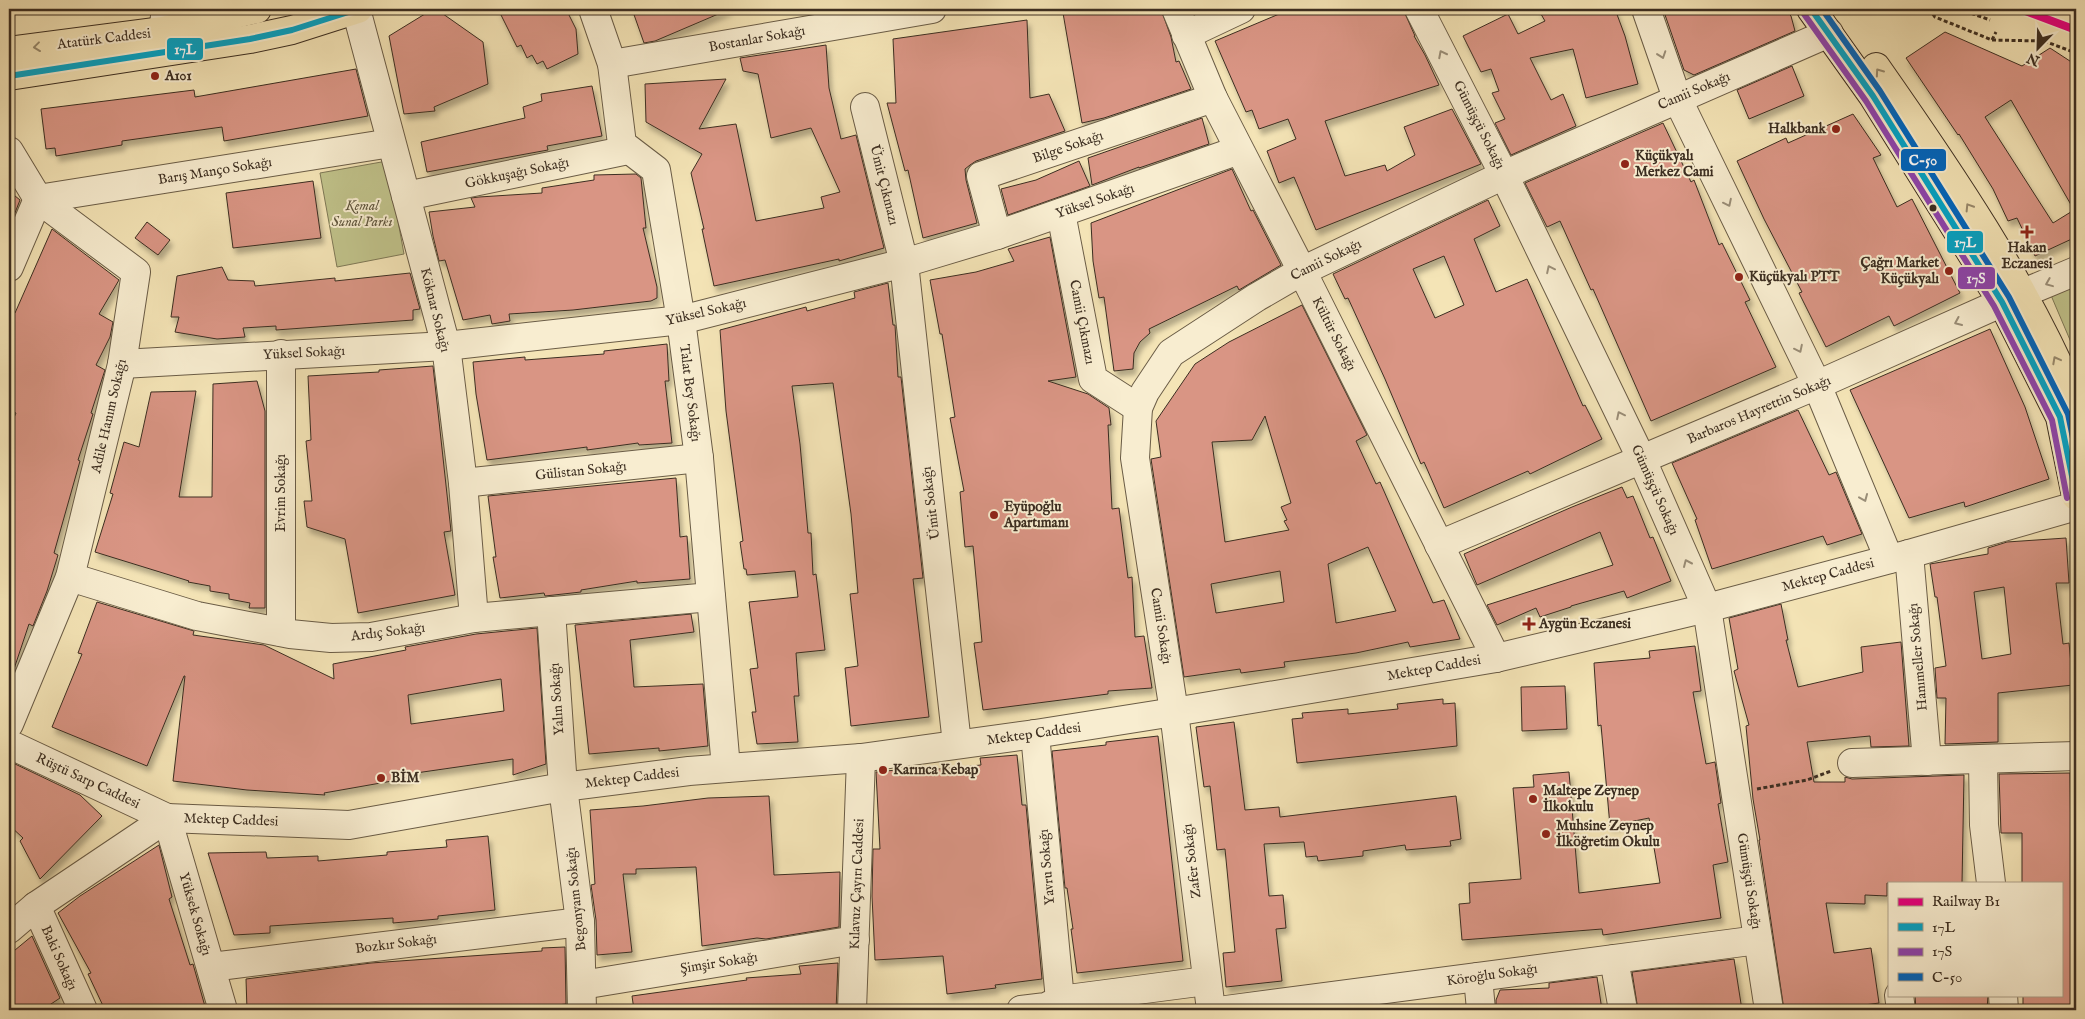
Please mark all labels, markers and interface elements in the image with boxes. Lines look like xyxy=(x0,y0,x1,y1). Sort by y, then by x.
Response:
street label: Bostanlar Sokağı xyxy=(707,22,807,56)
north arrow xyxy=(2012,22,2062,72)
street label: Atatürk Caddesi xyxy=(55,24,152,54)
line badge: 17L xyxy=(166,37,204,61)
one-way arrow xyxy=(33,41,41,52)
text: 17L xyxy=(174,41,197,59)
text: N xyxy=(2024,48,2043,70)
one-way arrow xyxy=(1438,50,1448,59)
one-way arrow xyxy=(1656,50,1666,59)
place label: A101 xyxy=(164,67,192,85)
street label: Camii Sokağı xyxy=(1655,68,1733,114)
one-way arrow xyxy=(1876,68,1885,78)
marker: A101 xyxy=(149,70,161,82)
street label: Gümüşçü Sokağı xyxy=(1449,78,1509,173)
place label: Halkbank xyxy=(1768,120,1827,138)
marker: Halkbank xyxy=(1830,123,1842,135)
street label: Bilge Sokağı xyxy=(1030,126,1106,167)
street label: Ümit Çıkmazı xyxy=(865,143,904,227)
place label: Küçükyalı Merkez Cami xyxy=(1635,147,1714,181)
line badge: C-50 xyxy=(1900,148,1947,172)
text: C-50 xyxy=(1909,152,1937,170)
street label: Barış Manço Sokağı xyxy=(157,153,273,189)
street label: Gökkuşağı Sokağı xyxy=(463,153,571,193)
marker: Küçükyalı Merkez Cami xyxy=(1619,158,1631,170)
street label: Yüksel Sokağı xyxy=(1053,179,1137,223)
park label: Kemal Sunal Parkı xyxy=(332,197,392,231)
one-way arrow xyxy=(1722,198,1732,207)
unlabelled marker xyxy=(1928,203,1938,213)
one-way arrow xyxy=(1966,203,1976,212)
marker: Hakan Eczanesi xyxy=(2021,226,2033,238)
line badge: 17L xyxy=(1946,230,1984,254)
text: 17L xyxy=(1954,234,1977,252)
street label: Camii Sokağı xyxy=(1287,235,1365,285)
place label: Hakan Eczanesi xyxy=(2002,239,2053,273)
place label: Çağrı Market Küçükyalı xyxy=(1860,254,1939,288)
one-way arrow xyxy=(1545,265,1556,274)
marker: Çağrı Market Küçükyalı xyxy=(1943,265,1955,277)
street label: Köknar Sokağı xyxy=(416,266,454,354)
line badge: 17S xyxy=(1957,266,1996,290)
place label: Küçükyalı PTT xyxy=(1749,268,1840,286)
text: 17S xyxy=(1967,270,1985,288)
marker: Küçükyalı PTT xyxy=(1733,271,1745,283)
one-way arrow xyxy=(2045,276,2054,287)
street label: Camii Çıkmazı xyxy=(1065,278,1099,366)
street label: Yüksel Sokağı xyxy=(664,294,748,330)
street label: Kültür Sokağı xyxy=(1308,294,1361,374)
one-way arrow xyxy=(1954,316,1963,326)
street label: Yüksel Sokağı xyxy=(263,342,346,364)
street label: Talat Bey Sokağı xyxy=(675,343,705,443)
one-way arrow xyxy=(1793,344,1803,353)
one-way arrow xyxy=(2052,356,2062,365)
street label: Adile Hanım Sokağı xyxy=(87,357,131,476)
street label: Barbaros Hayrettin Sokağı xyxy=(1684,371,1834,448)
one-way arrow xyxy=(1616,411,1626,420)
street label: Gümüşçü Sokağı xyxy=(1627,442,1683,538)
street label: Evrim Sokağı xyxy=(272,454,290,532)
street label: Gülistan Sokağı xyxy=(534,457,628,485)
street label: Ümit Sokağı xyxy=(917,465,944,541)
one-way arrow xyxy=(1857,493,1868,502)
place label: Eyüpoğlu Apartımanı xyxy=(1003,498,1069,532)
marker: Eyüpoğlu Apartımanı xyxy=(988,509,1000,521)
street label: Mektep Caddesi xyxy=(1780,554,1876,596)
one-way arrow xyxy=(1683,559,1694,568)
street label: Camii Sokağı xyxy=(1146,587,1176,666)
street label: Hanımeller Sokağı xyxy=(1904,602,1932,712)
place label: Aygün Eczanesi xyxy=(1538,615,1631,633)
marker: Aygün Eczanesi xyxy=(1523,618,1535,630)
street label: Ardıç Sokağı xyxy=(349,619,426,646)
street label: Mektep Caddesi xyxy=(1386,651,1483,685)
street label: Yalın Sokağı xyxy=(545,662,569,736)
street label: Mektep Caddesi xyxy=(986,718,1082,750)
street label: Rüştü Sarp Caddesi xyxy=(33,749,143,813)
place label: Karınca Kebap xyxy=(893,761,979,779)
street label: Mektep Caddesi xyxy=(584,763,680,793)
marker: Karınca Kebap xyxy=(877,764,889,776)
place label: BİM xyxy=(391,768,420,787)
marker: BİM xyxy=(375,772,387,784)
place label: Maltepe Zeynep İlkokulu xyxy=(1543,782,1639,816)
marker: Maltepe Zeynep İlkokulu xyxy=(1527,793,1539,805)
street label: Mektep Caddesi xyxy=(183,809,279,831)
place label: Muhsine Zeynep İlköğretim Okulu xyxy=(1556,817,1660,851)
street label: Kılavuz Çayırı Caddesi xyxy=(846,818,868,950)
street label: Zafer Sokağı xyxy=(1178,822,1206,899)
street label: Yavru Sokağı xyxy=(1035,828,1059,906)
marker: Muhsine Zeynep İlköğretim Okulu xyxy=(1540,828,1552,840)
street label: Gümüşçü Sokağı xyxy=(1733,832,1766,931)
street label: Begonyam Sokağı xyxy=(562,846,590,952)
street label: Yüksek Sokağı xyxy=(175,870,216,958)
legend xyxy=(1888,882,2062,996)
text: Railway B1 xyxy=(1932,892,2000,911)
text: 17L xyxy=(1932,918,1956,937)
street label: Baki Sokağı xyxy=(37,923,81,993)
street label: Bozkır Sokağı xyxy=(354,930,438,958)
text: 17S xyxy=(1932,942,1952,961)
street label: Şimşir Sokağı xyxy=(679,948,759,978)
street label: Köroğlu Sokağı xyxy=(1445,960,1539,990)
text: C-50 xyxy=(1932,968,1962,987)

